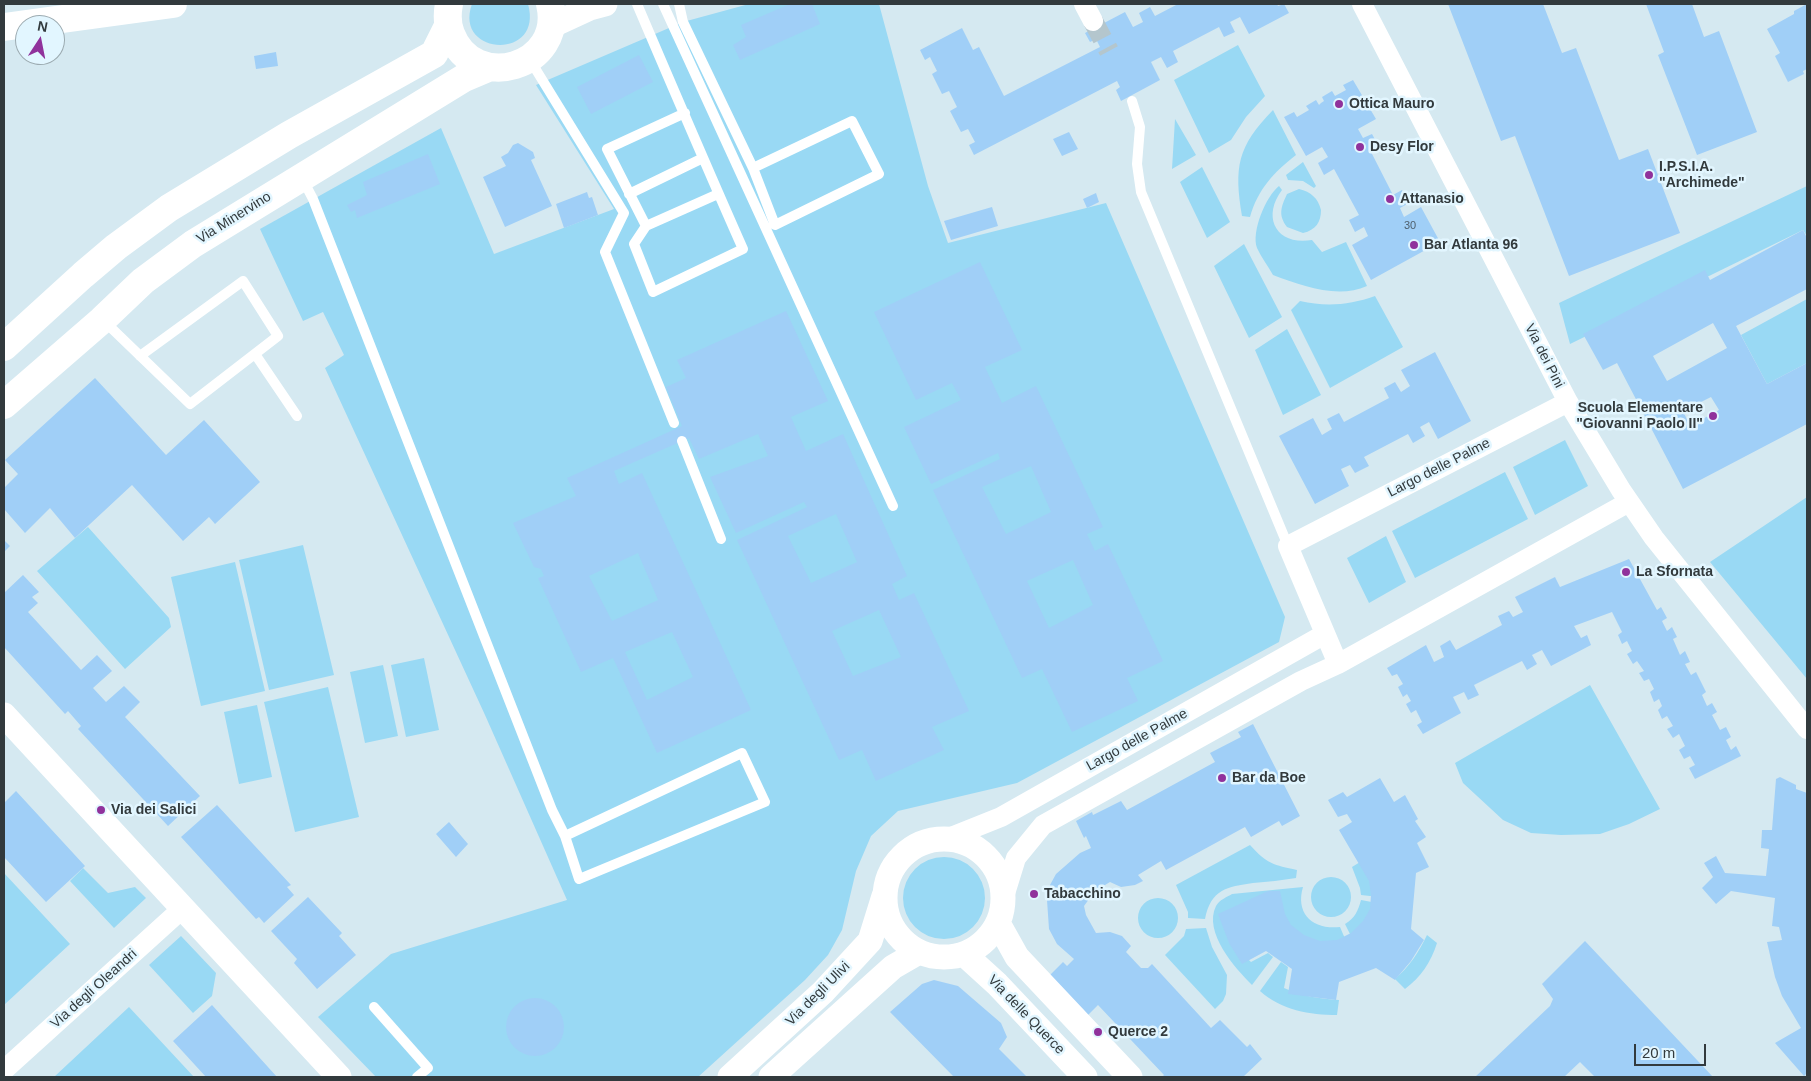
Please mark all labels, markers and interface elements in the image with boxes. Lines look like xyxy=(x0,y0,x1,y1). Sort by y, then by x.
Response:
north arrow xyxy=(15,15,65,65)
text: N xyxy=(36,17,49,35)
place label: Ottica Mauro xyxy=(1349,96,1435,112)
marker: Ottica Mauro xyxy=(1333,98,1345,110)
place label: Desy Flor xyxy=(1370,139,1434,155)
marker: Desy Flor xyxy=(1354,141,1366,153)
place label: I.P.S.I.A. "Archimede" xyxy=(1659,159,1745,192)
marker: I.P.S.I.A. "Archimede" xyxy=(1643,169,1655,181)
street label: Via Minervino xyxy=(194,188,274,248)
place label: Attanasio xyxy=(1400,191,1464,207)
marker: Attanasio xyxy=(1384,193,1396,205)
house number: 30 xyxy=(1404,219,1416,233)
place label: Bar Atlanta 96 xyxy=(1424,237,1518,253)
marker: Bar Atlanta 96 xyxy=(1408,239,1420,251)
street label: Via dei Pini xyxy=(1521,321,1567,391)
place label: Scuola Elementare "Giovanni Paolo II" xyxy=(1576,400,1703,432)
marker: Scuola Elementare "Giovanni Paolo II" xyxy=(1707,410,1719,422)
street label: Largo delle Palme xyxy=(1385,435,1493,501)
place label: La Sfornata xyxy=(1636,564,1713,580)
marker: La Sfornata xyxy=(1620,566,1632,578)
street label: Largo delle Palme xyxy=(1084,705,1190,775)
place label: Bar da Boe xyxy=(1232,770,1306,786)
marker: Bar da Boe xyxy=(1216,772,1228,784)
place label: Via dei Salici xyxy=(111,802,196,818)
marker: Via dei Salici xyxy=(95,804,107,816)
place label: Tabacchino xyxy=(1044,886,1121,902)
marker: Tabacchino xyxy=(1028,888,1040,900)
street label: Via degli Oleandri xyxy=(47,946,141,1032)
street label: Via degli Ulivi xyxy=(782,958,854,1030)
street label: Via delle Querce xyxy=(984,972,1068,1058)
place label: Querce 2 xyxy=(1108,1024,1168,1040)
marker: Querce 2 xyxy=(1092,1026,1104,1038)
scale bar xyxy=(1636,1034,1708,1066)
text: 20 m xyxy=(1642,1044,1675,1061)

